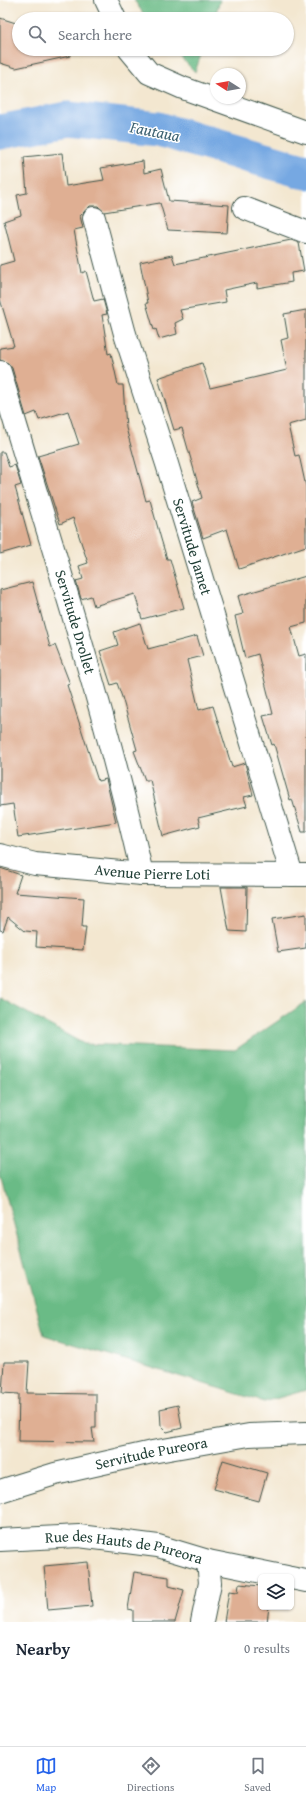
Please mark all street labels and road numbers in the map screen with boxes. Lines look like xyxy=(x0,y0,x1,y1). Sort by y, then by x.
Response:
street label: Servitude Jamet xyxy=(168,495,217,598)
street label: Servitude Drollet xyxy=(50,567,101,677)
street label: Avenue Pierre Loti xyxy=(94,859,210,884)
street label: Servitude Pureora xyxy=(93,1431,209,1475)
street label: Rue des Hauts de Pureora xyxy=(45,1525,205,1569)

